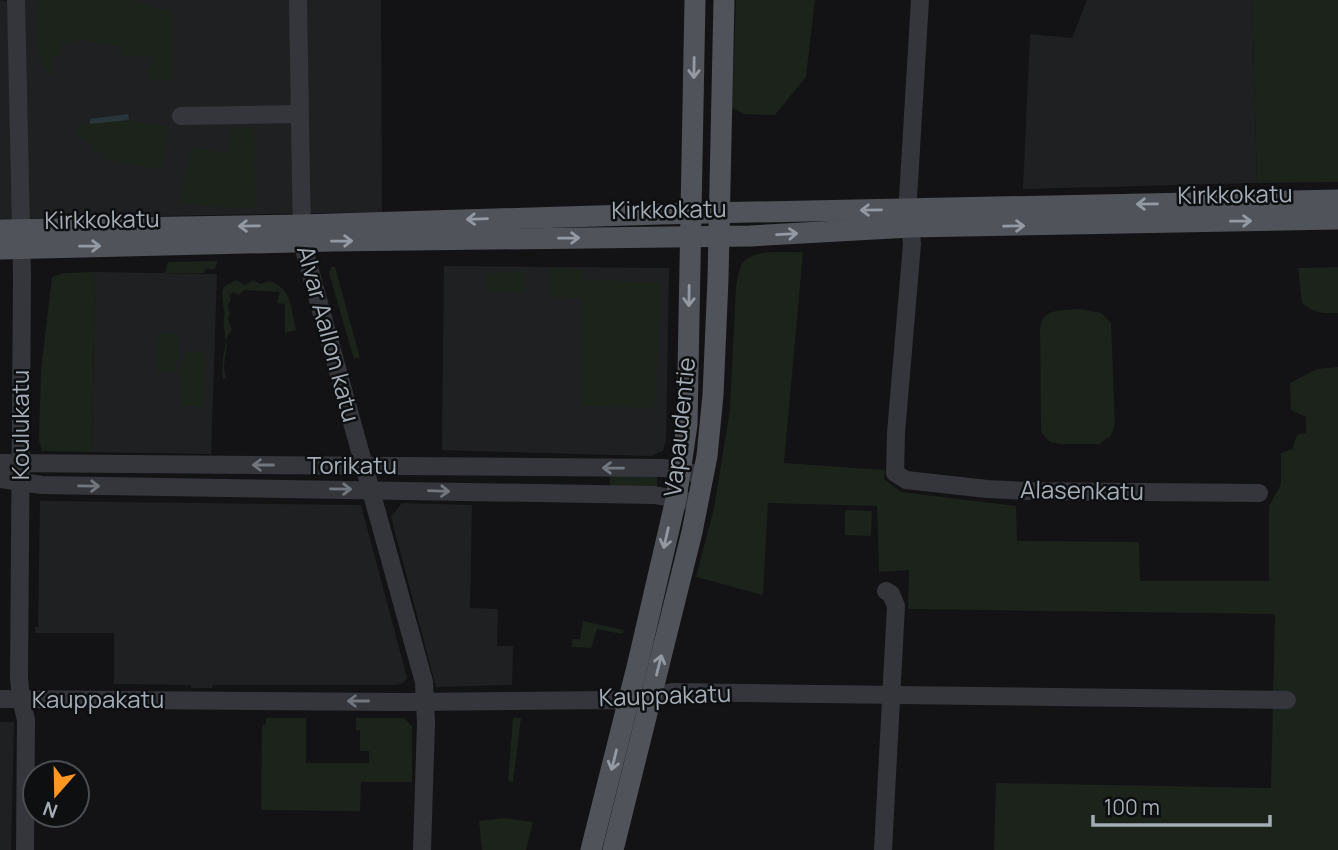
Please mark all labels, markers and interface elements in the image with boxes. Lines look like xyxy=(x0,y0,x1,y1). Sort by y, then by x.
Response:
one-way arrow xyxy=(688,56,701,79)
street label: Kirkkokatu xyxy=(1177,176,1293,211)
street label: Kirkkokatu xyxy=(611,191,727,226)
one-way arrow xyxy=(1136,197,1159,211)
street label: Kirkkokatu xyxy=(44,201,160,236)
one-way arrow xyxy=(860,203,883,217)
one-way arrow xyxy=(465,212,488,226)
one-way arrow xyxy=(1230,214,1253,228)
one-way arrow xyxy=(238,219,261,233)
one-way arrow xyxy=(1002,219,1025,233)
one-way arrow xyxy=(775,227,798,240)
one-way arrow xyxy=(557,231,580,245)
one-way arrow xyxy=(330,234,353,247)
one-way arrow xyxy=(78,240,101,253)
street label: Alvar Aallon katu xyxy=(290,242,369,425)
one-way arrow xyxy=(682,284,696,307)
street label: Vapaudentie xyxy=(655,356,702,498)
street label: Koulukatu xyxy=(3,370,36,480)
street label: Torikatu xyxy=(307,448,397,481)
one-way arrow xyxy=(251,458,274,472)
one-way arrow xyxy=(601,461,624,475)
street label: Alasenkatu xyxy=(1020,472,1144,507)
one-way arrow xyxy=(77,479,100,493)
one-way arrow xyxy=(329,482,352,496)
one-way arrow xyxy=(428,485,451,498)
one-way arrow xyxy=(659,526,673,549)
one-way arrow xyxy=(653,654,666,677)
street label: Kauppakatu xyxy=(598,676,732,713)
street label: Kauppakatu xyxy=(32,682,164,715)
one-way arrow xyxy=(346,694,369,708)
one-way arrow xyxy=(607,748,620,770)
north arrow xyxy=(21,759,91,829)
scale bar xyxy=(1093,784,1270,828)
text: 100 m xyxy=(1104,793,1160,821)
text: N xyxy=(39,795,61,825)

